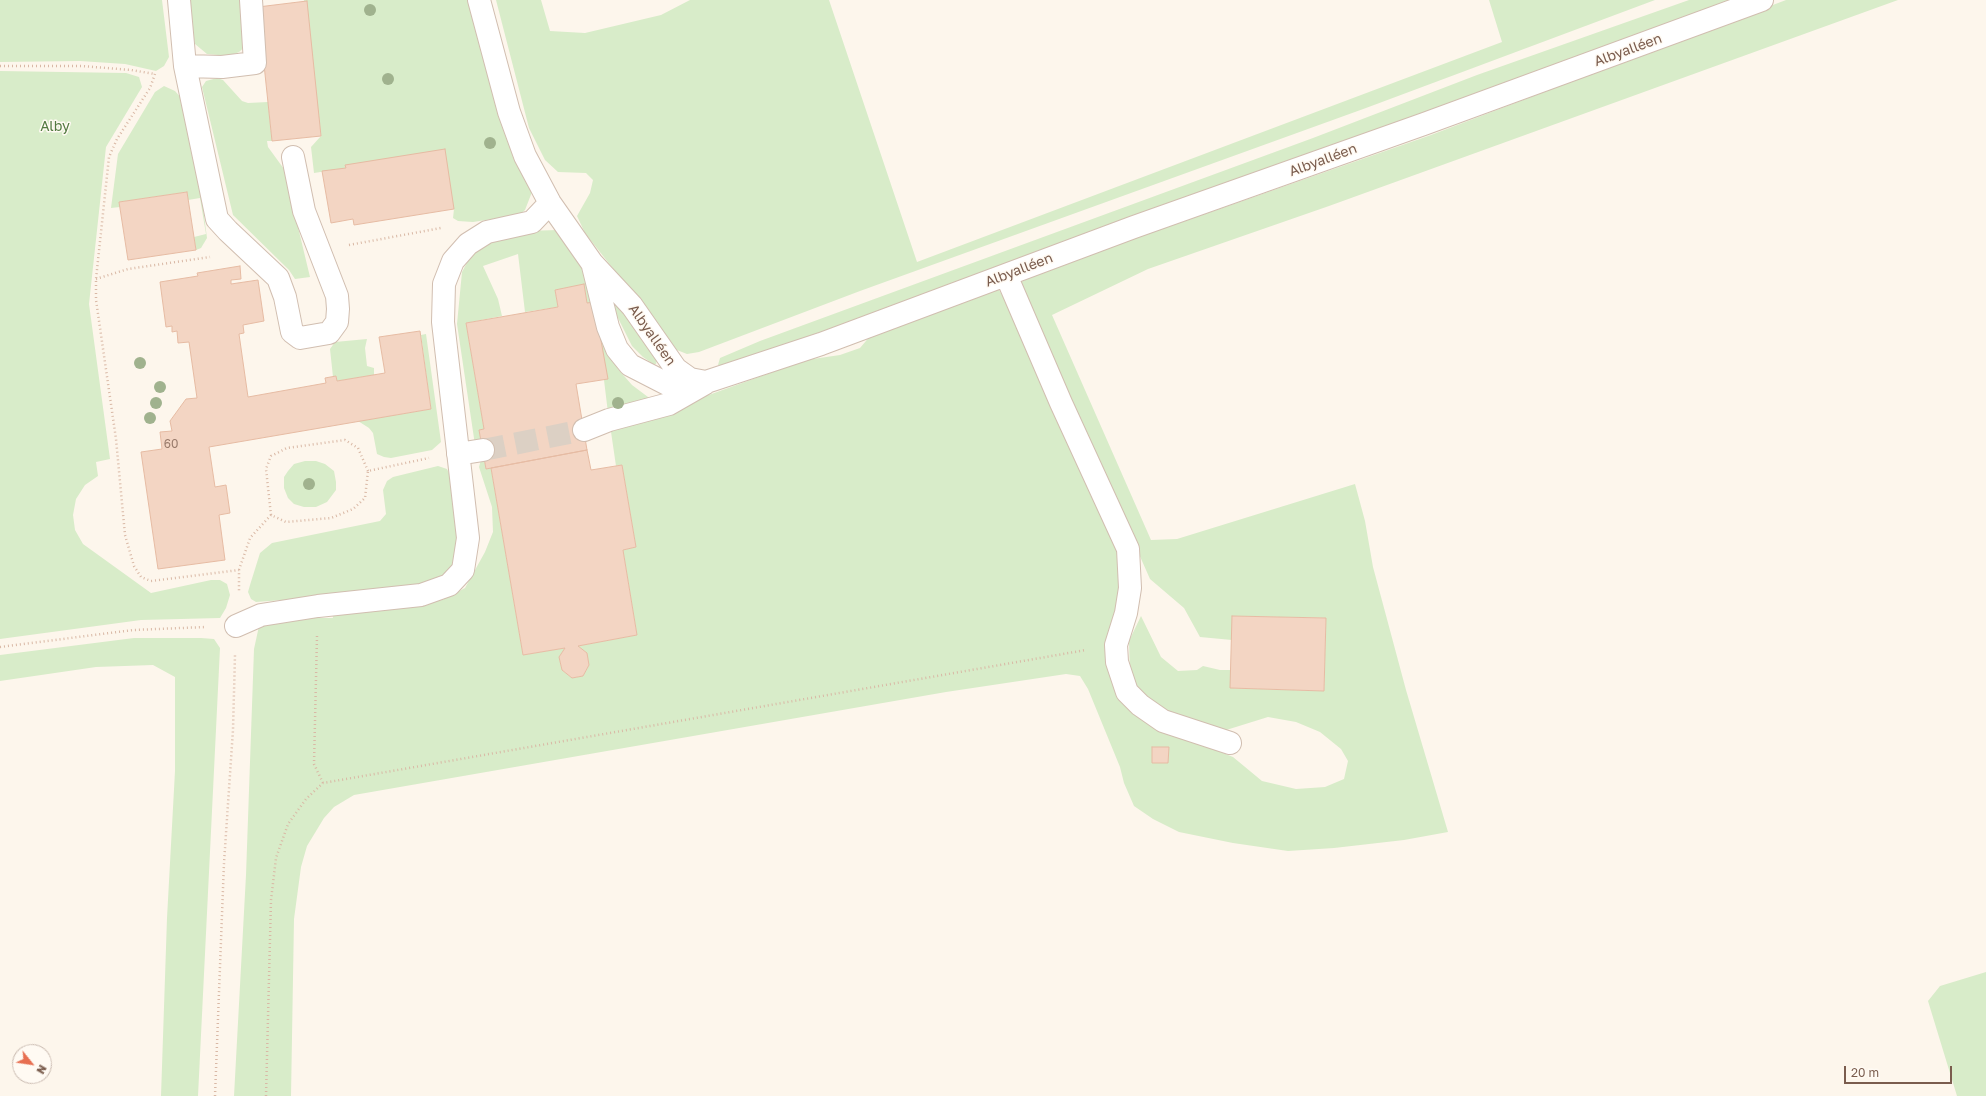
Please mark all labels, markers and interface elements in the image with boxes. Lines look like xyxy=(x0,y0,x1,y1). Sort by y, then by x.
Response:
street label: Albyalléen xyxy=(1592,30,1664,70)
park label: Alby xyxy=(40,119,70,135)
street label: Albyalléen xyxy=(1287,140,1359,180)
street label: Albyalléen xyxy=(983,249,1055,291)
street label: Albyalléen xyxy=(625,301,679,369)
house number: 60 xyxy=(164,437,178,451)
north arrow xyxy=(12,1044,52,1084)
scale bar xyxy=(1846,1058,1954,1084)
text: N xyxy=(34,1063,50,1077)
text: 20 m xyxy=(1851,1065,1879,1080)

